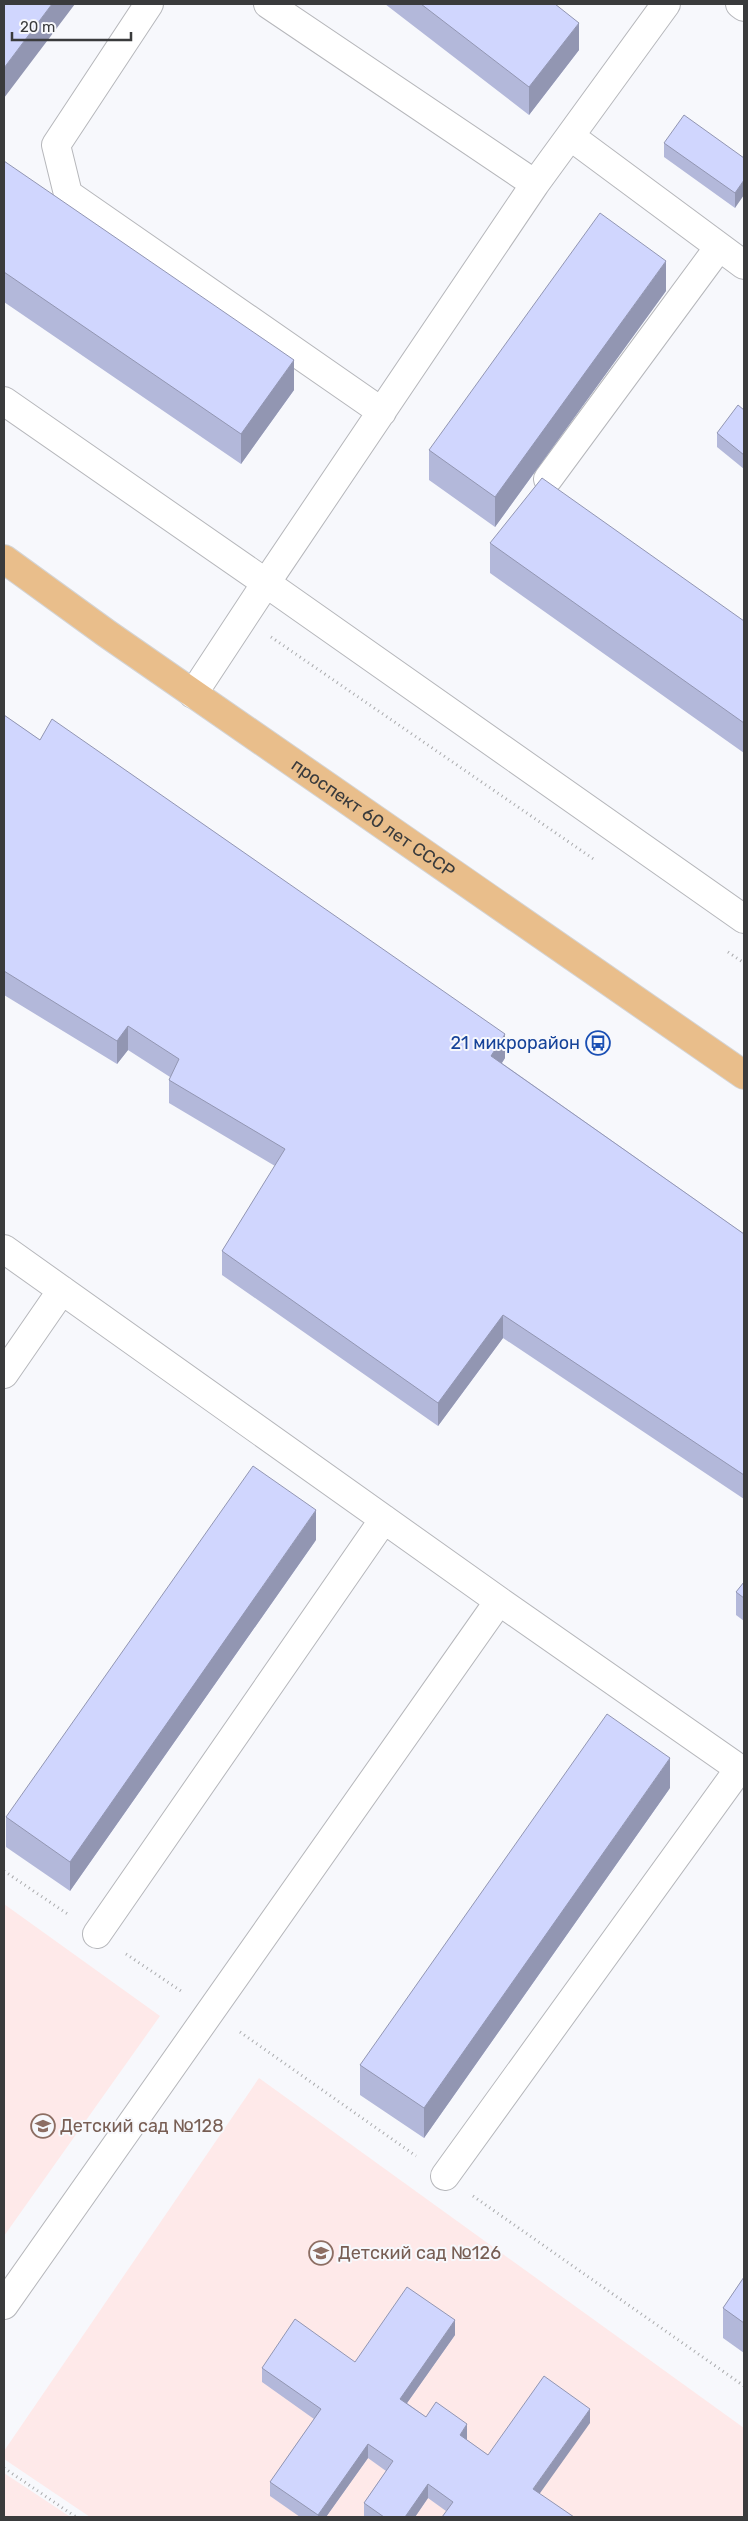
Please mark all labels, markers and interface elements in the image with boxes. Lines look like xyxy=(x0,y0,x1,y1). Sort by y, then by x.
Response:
scale bar xyxy=(12,10,131,42)
text: 20 m xyxy=(20,18,55,36)
street label: проспект 60 лет СССР xyxy=(287,754,459,882)
bus stop icon: 21 микрорайон xyxy=(585,1030,611,1056)
place label: 21 микрорайон xyxy=(450,1032,580,1054)
school or university icon: Детский сад №128 xyxy=(30,2113,56,2139)
place label: Детский сад №128 xyxy=(60,2115,224,2137)
school or university icon: Детский сад №126 xyxy=(308,2240,334,2266)
place label: Детский сад №126 xyxy=(338,2242,501,2264)

